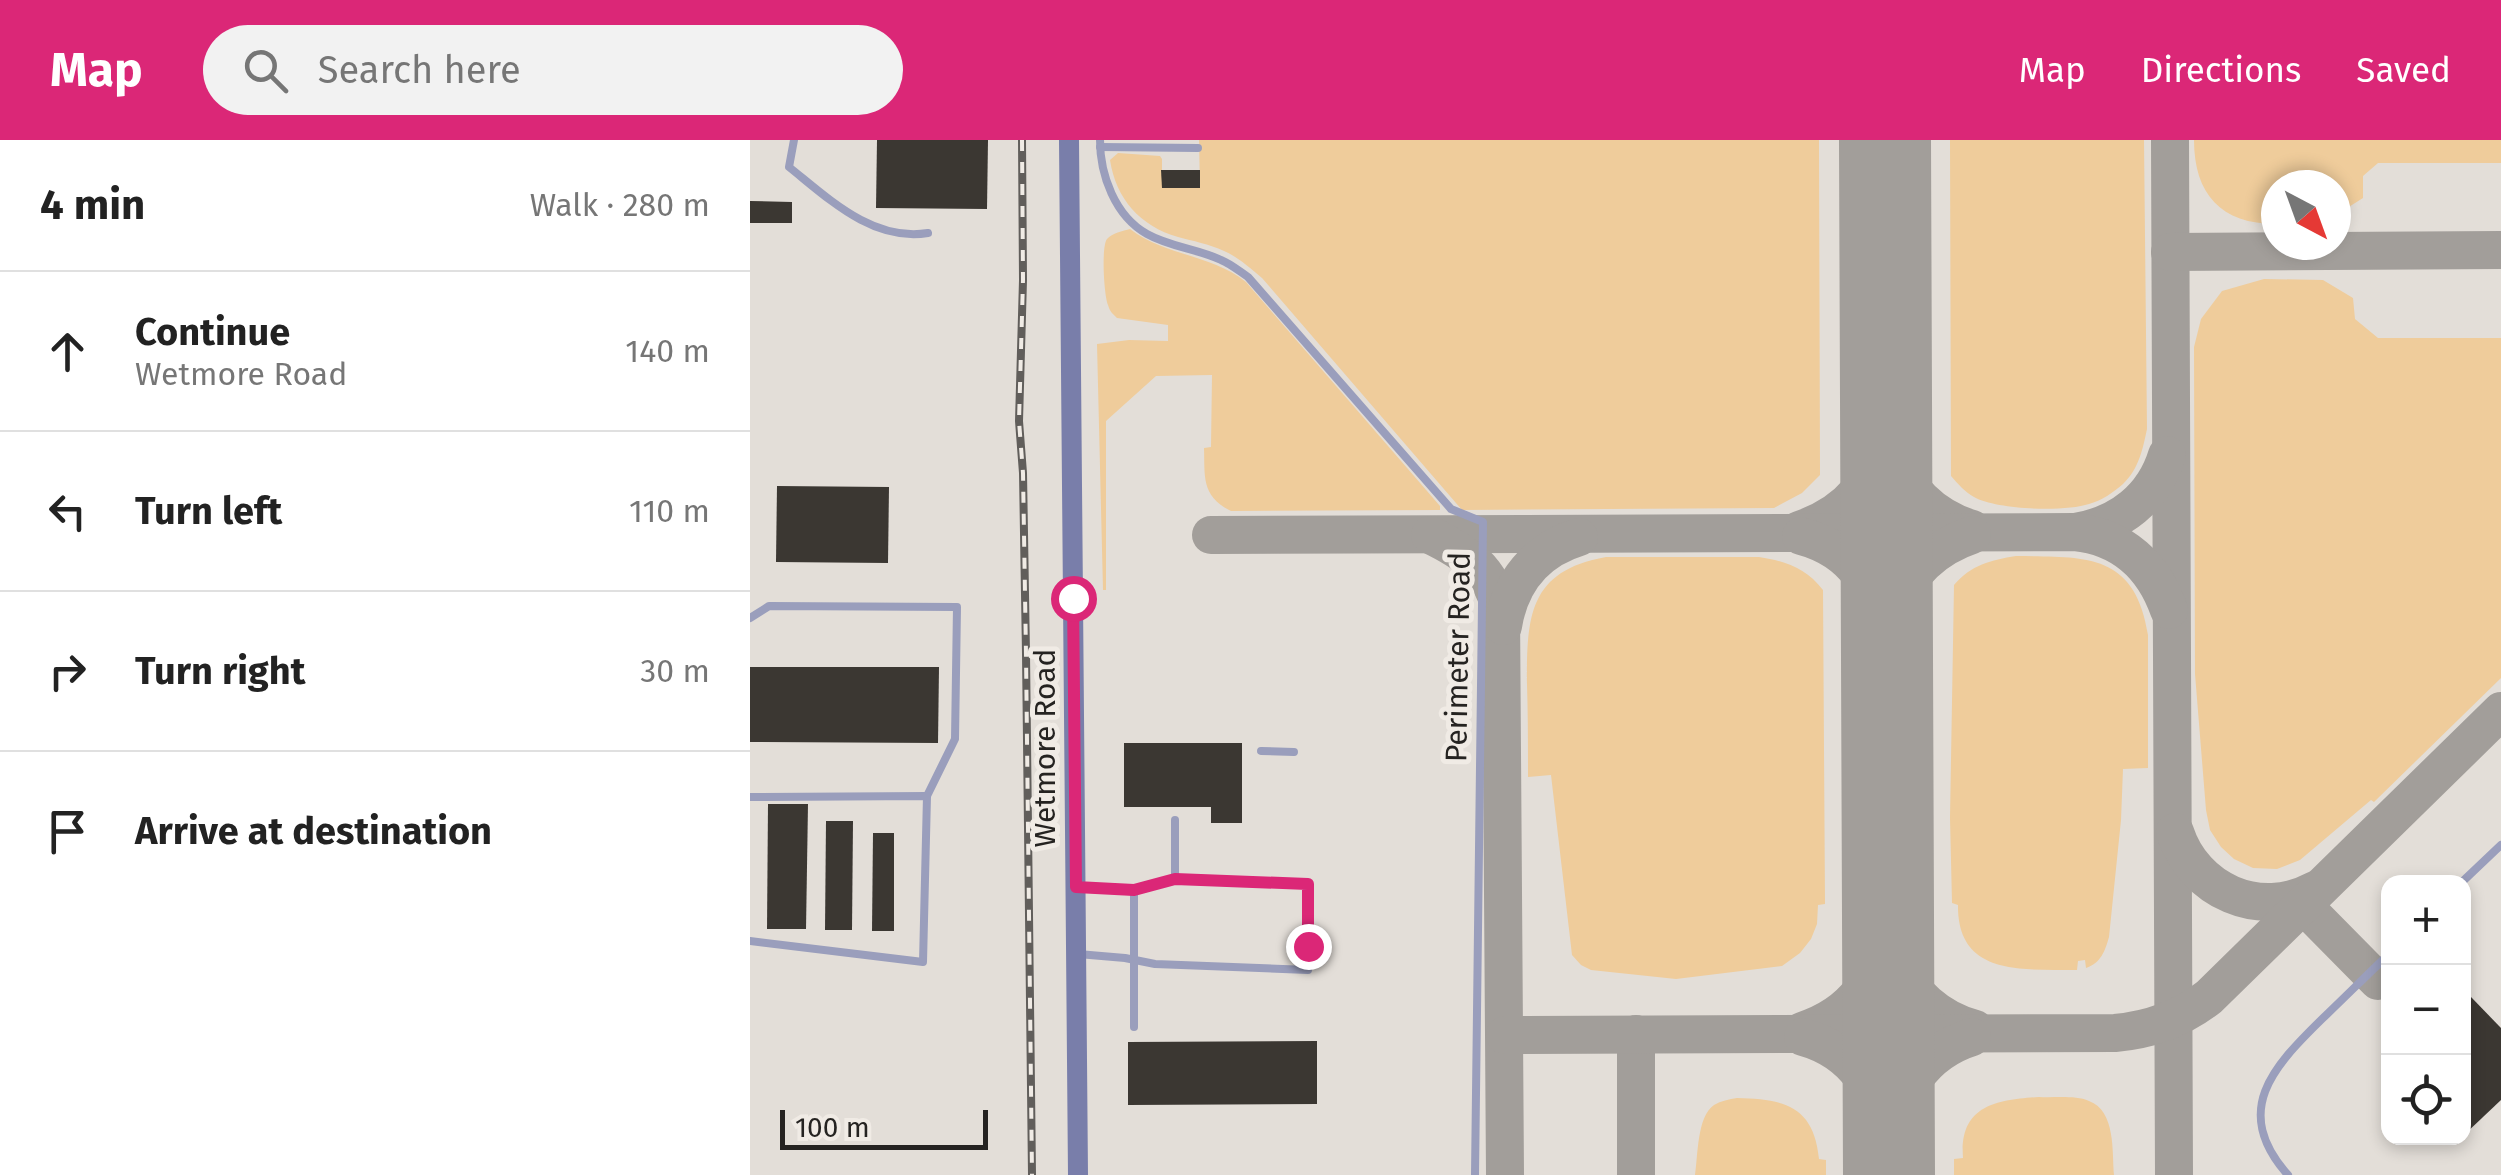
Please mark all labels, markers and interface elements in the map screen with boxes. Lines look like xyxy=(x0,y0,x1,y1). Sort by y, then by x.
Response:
search box xyxy=(203,25,903,115)
text: Map xyxy=(50,41,143,99)
icon: search xyxy=(238,43,293,98)
text: Search here xyxy=(318,47,521,93)
text: Map xyxy=(2019,49,2086,91)
text: Directions xyxy=(2141,49,2301,91)
text: Saved xyxy=(2356,49,2451,91)
north arrow xyxy=(2261,170,2351,260)
text: 4 min xyxy=(40,180,145,230)
text: Walk · 280 m xyxy=(530,186,710,224)
text: Continue xyxy=(135,309,290,355)
icon: ahead xyxy=(40,324,95,379)
text: 140 m xyxy=(625,332,710,370)
text: Wetmore Road xyxy=(135,355,347,393)
icon: left xyxy=(40,484,95,539)
text: Turn left xyxy=(135,488,282,534)
text: 110 m xyxy=(629,492,710,530)
street label: Perimeter Road xyxy=(1438,551,1478,763)
route start xyxy=(1051,576,1097,622)
icon: right xyxy=(40,644,95,699)
text: Turn right xyxy=(135,648,305,694)
street label: Wetmore Road xyxy=(1027,648,1063,848)
text: 30 m xyxy=(640,652,710,690)
icon: arrive xyxy=(40,804,95,859)
text: Arrive at destination xyxy=(135,808,492,854)
map controls xyxy=(2381,875,2471,1145)
button: + xyxy=(2381,875,2471,965)
route end xyxy=(1286,924,1332,970)
button: − xyxy=(2381,965,2471,1055)
button: locate xyxy=(2381,1055,2471,1145)
scale bar xyxy=(780,1105,988,1150)
text: 100 m xyxy=(795,1111,870,1144)

